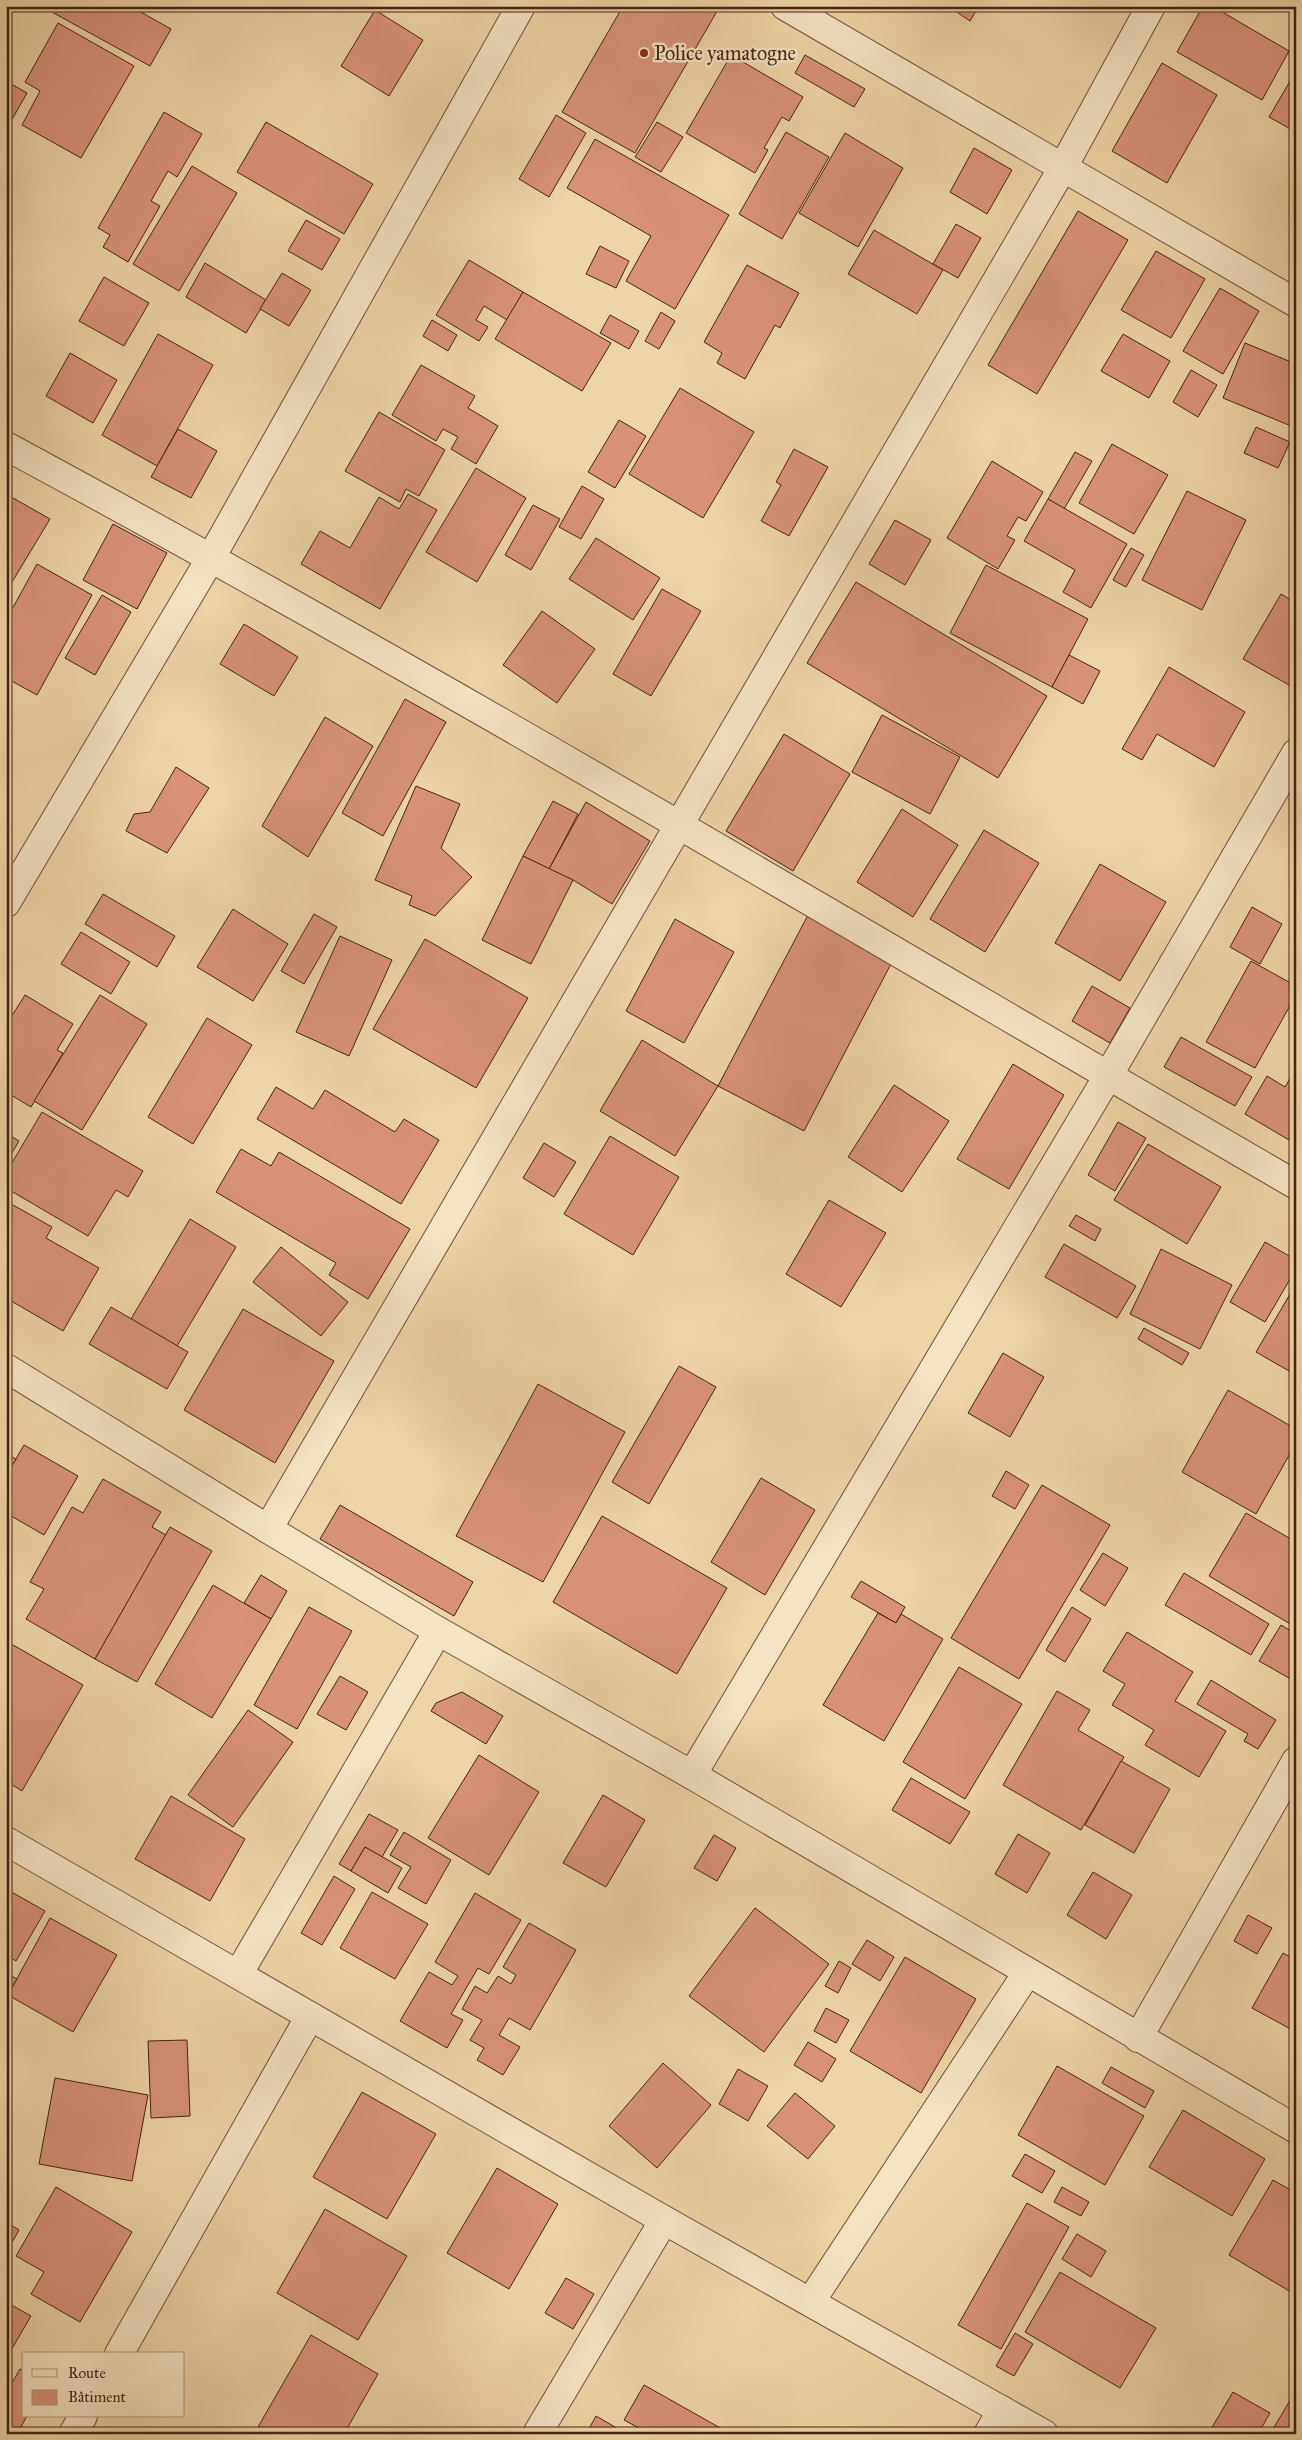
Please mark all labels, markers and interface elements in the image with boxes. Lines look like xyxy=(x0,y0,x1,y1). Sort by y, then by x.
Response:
place label: Police yamatogne xyxy=(654,41,796,66)
marker: Police yamatogne xyxy=(638,47,650,59)
legend xyxy=(22,2352,185,2418)
text: Route xyxy=(68,2364,106,2382)
text: Bâtiment xyxy=(68,2388,127,2406)

